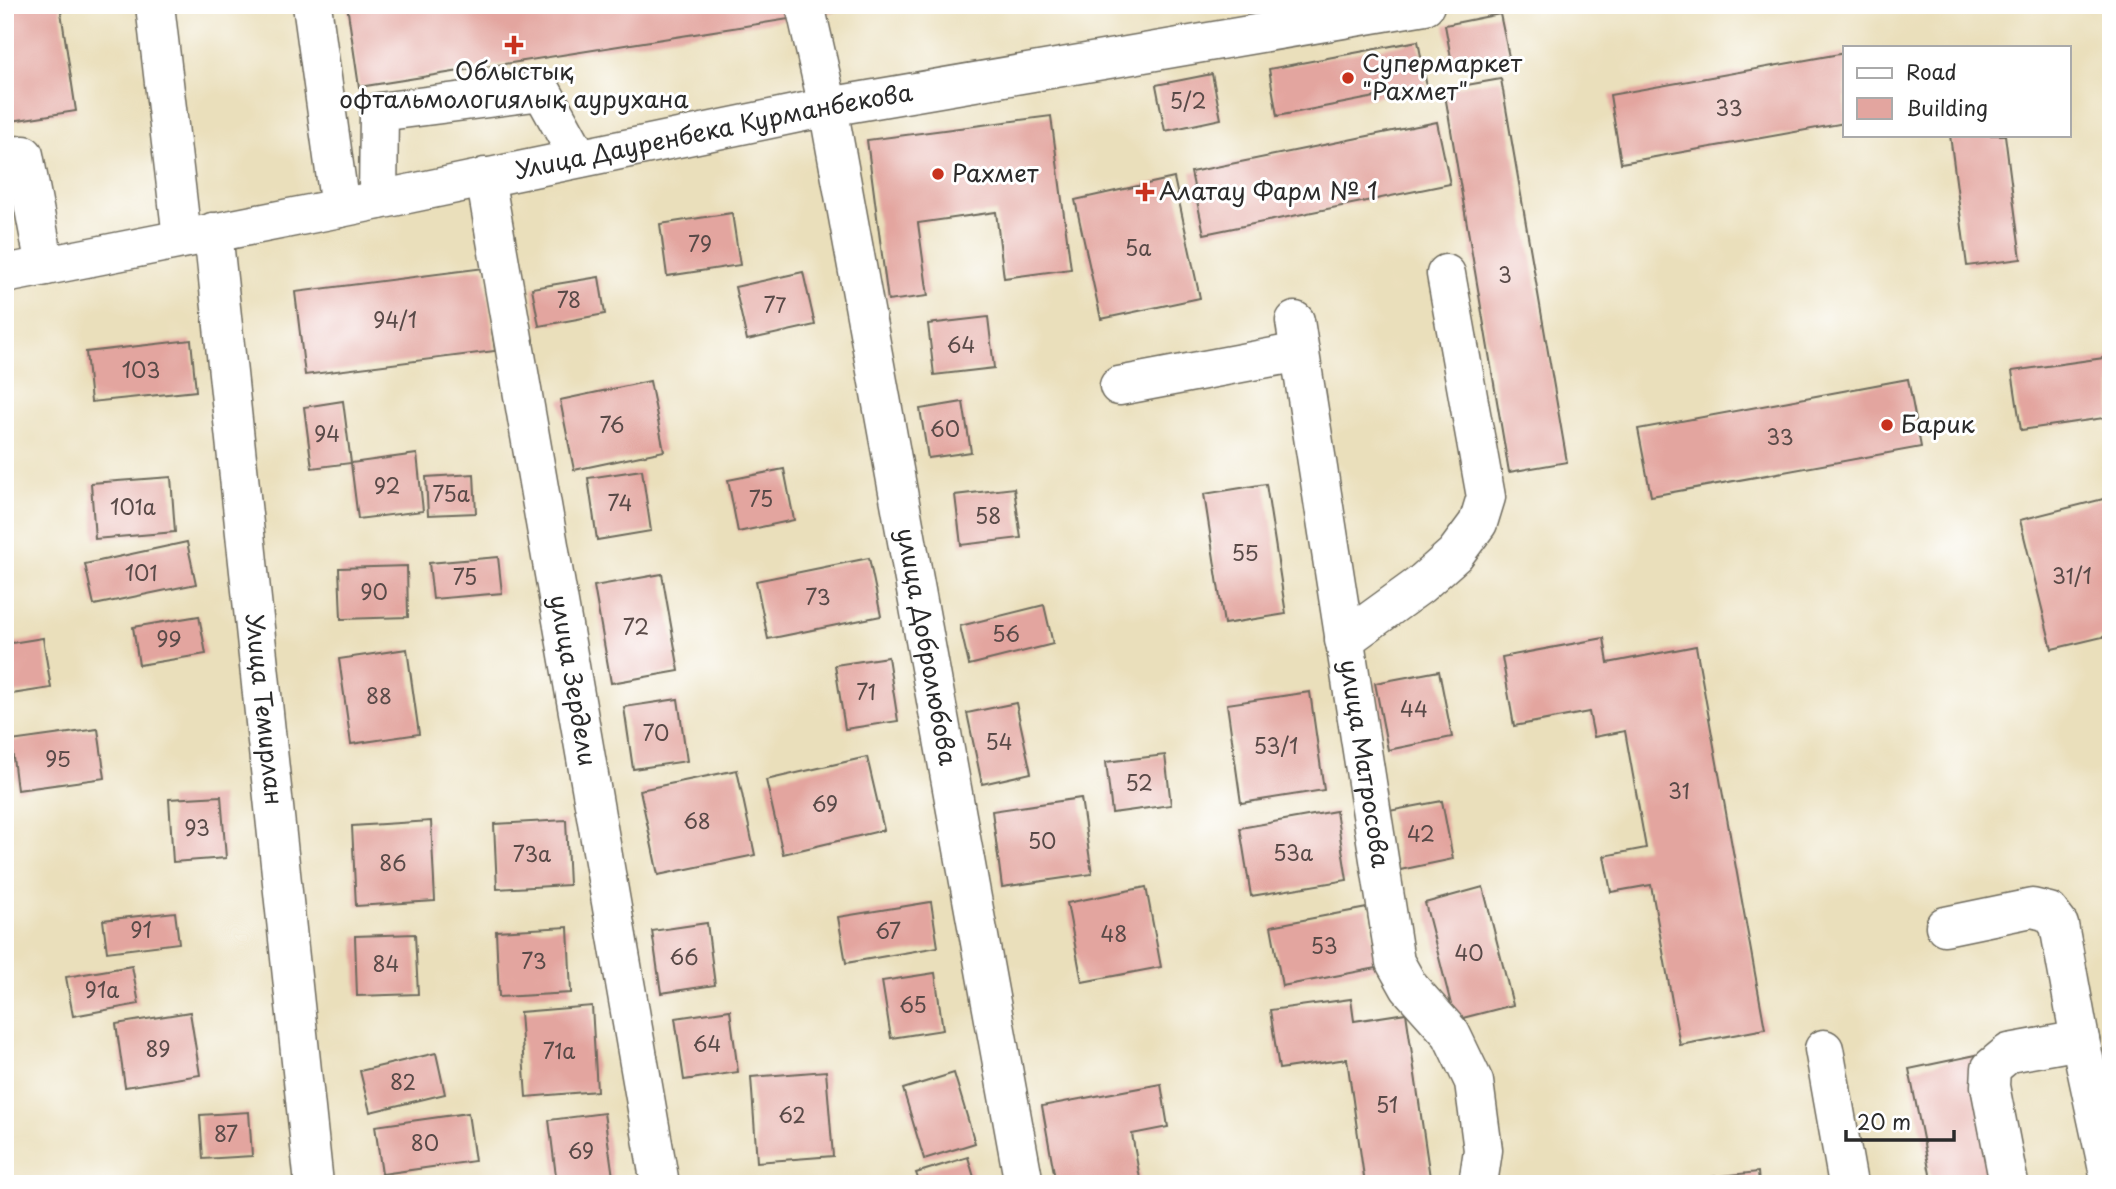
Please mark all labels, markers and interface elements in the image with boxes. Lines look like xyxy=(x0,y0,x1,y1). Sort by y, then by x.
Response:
marker: Облыстық офтальмологиялық аурухана xyxy=(504,35,524,55)
place label: Супермаркет "Рахмет" xyxy=(1362,44,1523,108)
legend xyxy=(1843,46,2070,136)
place label: Облыстық офтальмологиялық аурухана xyxy=(339,52,689,116)
text: Road xyxy=(1906,55,1957,87)
marker: Супермаркет "Рахмет" xyxy=(1340,70,1356,86)
street label: Улица Дауренбека Курманбекова xyxy=(511,73,915,187)
house number: 5/2 xyxy=(1170,84,1206,116)
house number: 33 xyxy=(1715,91,1743,123)
text: Building xyxy=(1906,91,1988,123)
place label: Рахмет xyxy=(952,154,1039,190)
marker: Рахмет xyxy=(930,166,946,182)
place label: Алатау Фарм № 1 xyxy=(1159,172,1378,208)
marker: Алатау Фарм № 1 xyxy=(1137,184,1153,200)
house number: 79 xyxy=(688,227,712,259)
house number: 5а xyxy=(1125,231,1151,263)
house number: 3 xyxy=(1498,258,1512,290)
house number: 78 xyxy=(557,283,581,315)
house number: 77 xyxy=(763,288,787,320)
house number: 94/1 xyxy=(373,303,417,335)
house number: 64 xyxy=(947,328,975,360)
house number: 103 xyxy=(122,353,160,385)
place label: Барик xyxy=(1901,405,1976,441)
house number: 76 xyxy=(600,408,624,440)
house number: 60 xyxy=(930,412,960,444)
house number: 94 xyxy=(314,417,340,449)
marker: Барик xyxy=(1879,417,1895,433)
house number: 33 xyxy=(1766,420,1794,452)
house number: 92 xyxy=(374,469,400,501)
house number: 75а xyxy=(432,477,470,509)
house number: 75 xyxy=(749,482,773,514)
house number: 74 xyxy=(608,486,632,518)
house number: 101а xyxy=(110,490,156,522)
house number: 58 xyxy=(975,499,1001,531)
street label: улица Добролюбова xyxy=(889,525,967,768)
house number: 55 xyxy=(1231,536,1259,568)
house number: 101 xyxy=(125,556,157,588)
house number: 31/1 xyxy=(2052,559,2092,591)
house number: 75 xyxy=(453,560,477,592)
house number: 90 xyxy=(360,575,388,607)
house number: 73 xyxy=(805,580,831,612)
street label: улица Зердели xyxy=(542,592,607,769)
house number: 72 xyxy=(623,610,649,642)
street label: Улица Темирлан xyxy=(238,612,294,807)
house number: 56 xyxy=(992,617,1020,649)
house number: 99 xyxy=(156,622,182,654)
street label: улица Матросова xyxy=(1332,657,1400,870)
house number: 71 xyxy=(856,675,876,707)
house number: 88 xyxy=(366,679,392,711)
house number: 44 xyxy=(1400,692,1428,724)
house number: 70 xyxy=(643,716,669,748)
house number: 54 xyxy=(985,725,1013,757)
house number: 53/1 xyxy=(1253,729,1299,761)
house number: 95 xyxy=(45,742,71,774)
house number: 52 xyxy=(1125,766,1153,798)
house number: 31 xyxy=(1668,774,1690,806)
house number: 69 xyxy=(812,787,838,819)
house number: 68 xyxy=(683,804,711,836)
house number: 93 xyxy=(184,811,210,843)
house number: 42 xyxy=(1407,817,1435,849)
house number: 50 xyxy=(1028,824,1056,856)
house number: 53а xyxy=(1273,836,1313,868)
house number: 73а xyxy=(513,837,551,869)
house number: 86 xyxy=(379,846,407,878)
house number: 91 xyxy=(130,913,152,945)
house number: 67 xyxy=(875,914,901,946)
house number: 48 xyxy=(1101,917,1127,949)
house number: 53 xyxy=(1310,929,1338,961)
house number: 40 xyxy=(1454,936,1484,968)
house number: 66 xyxy=(669,940,699,972)
house number: 73 xyxy=(521,944,547,976)
house number: 84 xyxy=(372,947,400,979)
house number: 91а xyxy=(85,973,119,1005)
house number: 65 xyxy=(899,988,927,1020)
house number: 64 xyxy=(693,1027,721,1059)
house number: 89 xyxy=(145,1032,171,1064)
house number: 71а xyxy=(543,1034,575,1066)
house number: 82 xyxy=(390,1065,416,1097)
house number: 51 xyxy=(1376,1088,1398,1120)
house number: 62 xyxy=(778,1098,806,1130)
scale bar xyxy=(1846,1098,1955,1142)
text: 20 m xyxy=(1857,1105,1911,1137)
house number: 87 xyxy=(214,1117,238,1149)
house number: 80 xyxy=(411,1126,439,1158)
house number: 69 xyxy=(568,1134,594,1166)

